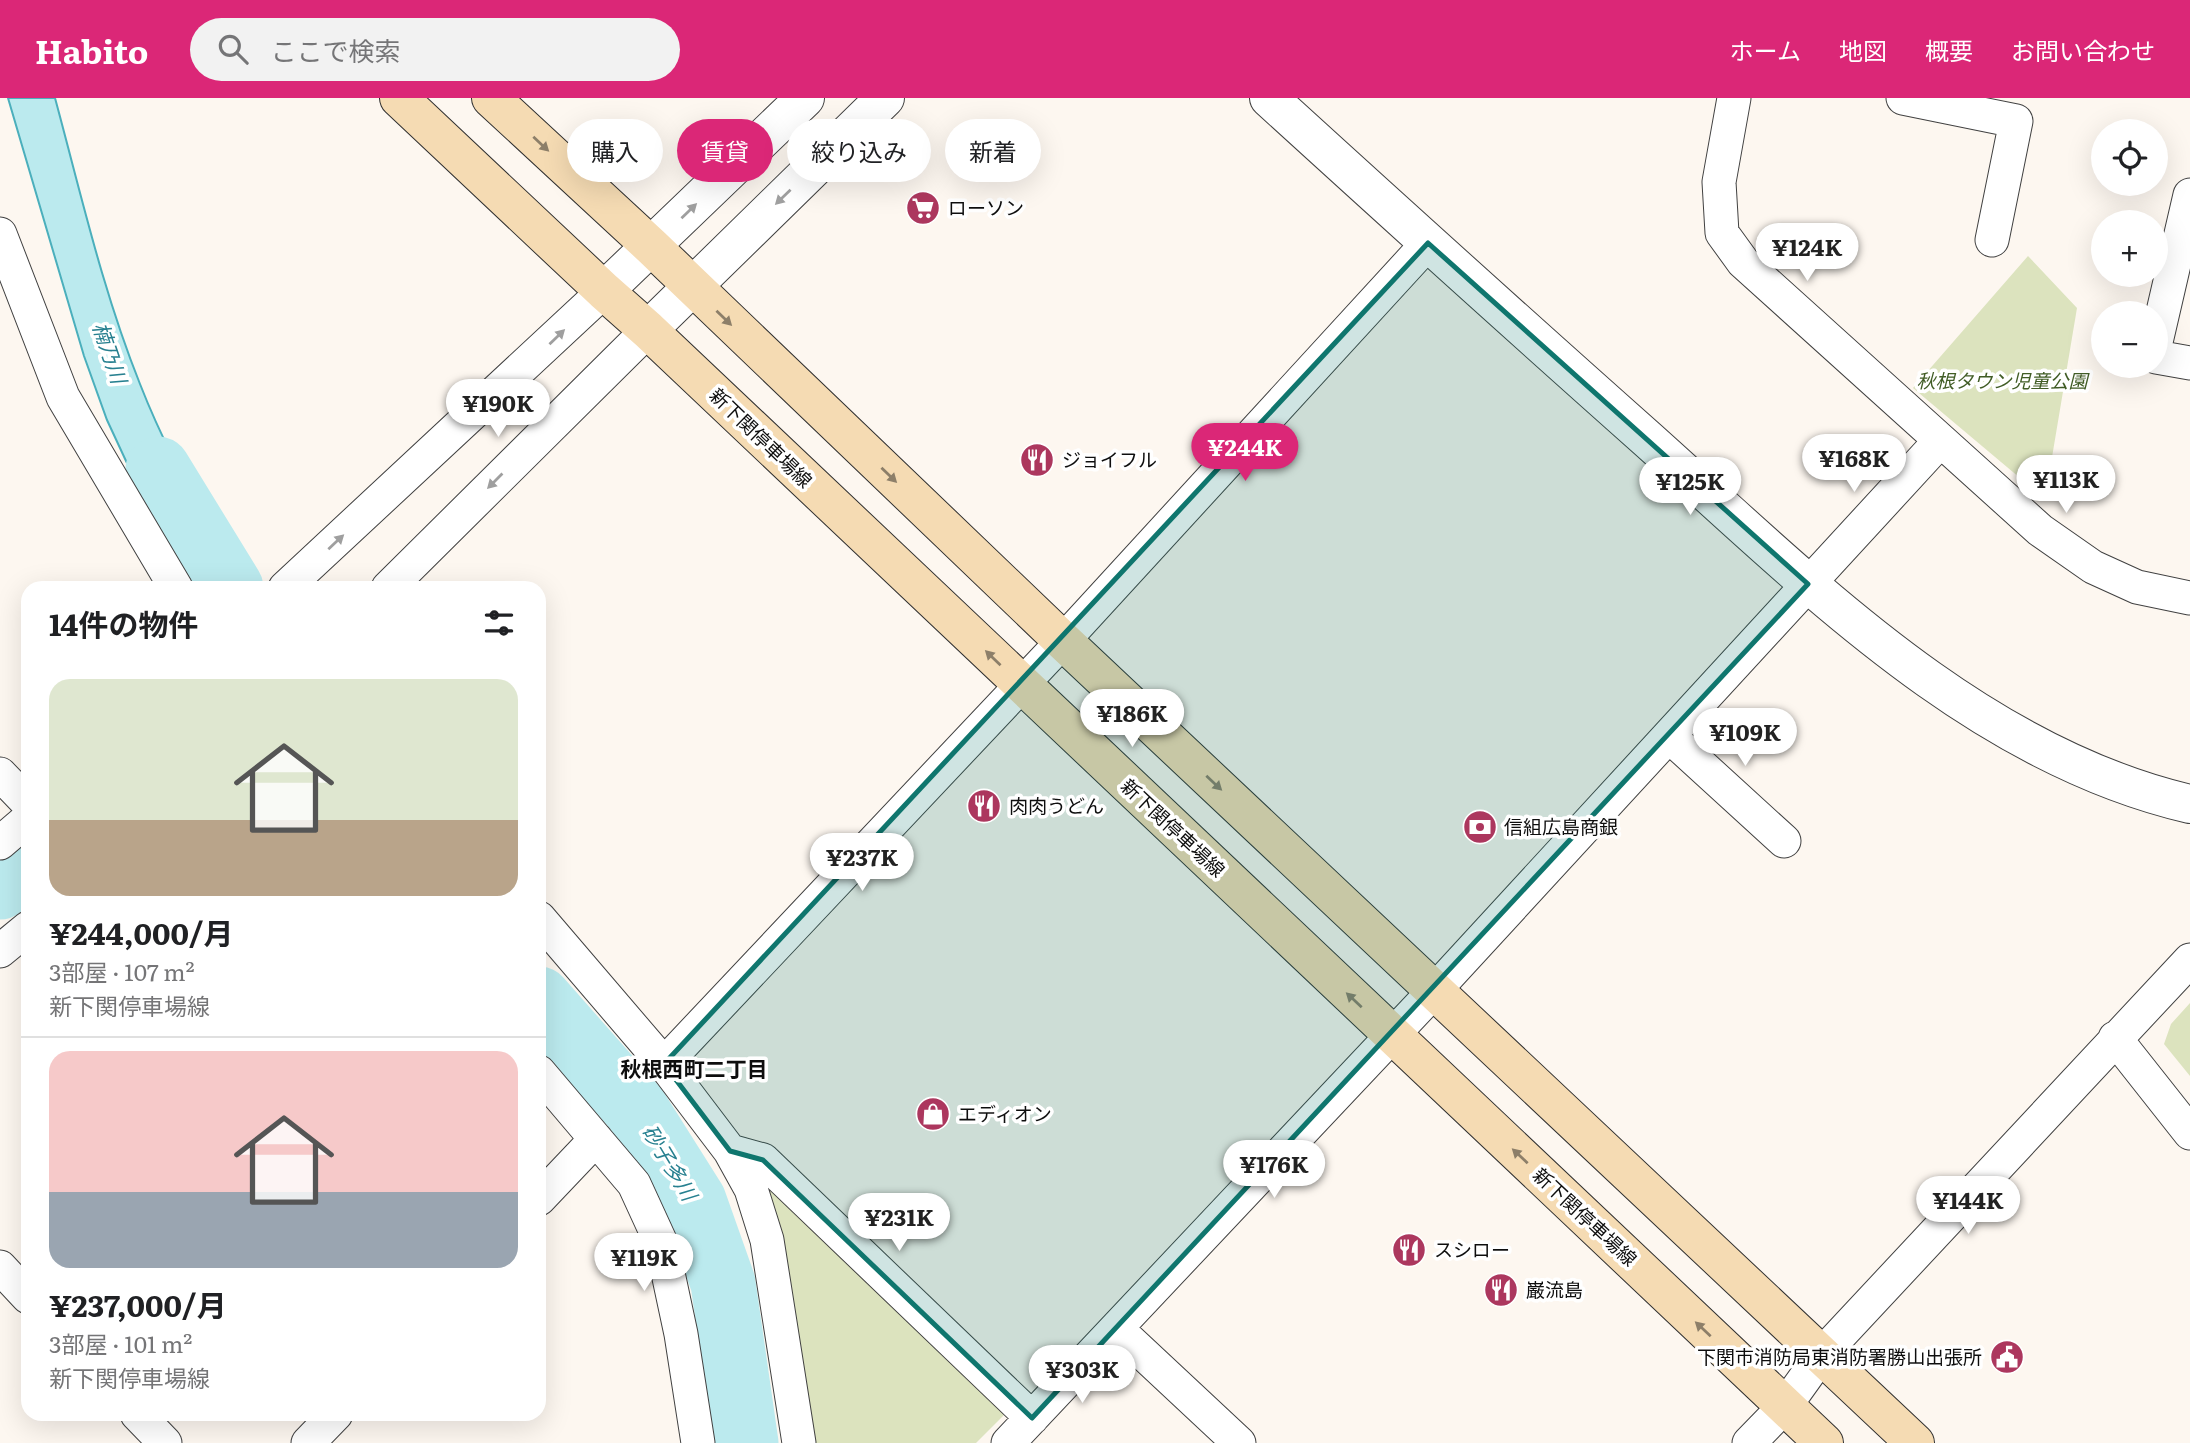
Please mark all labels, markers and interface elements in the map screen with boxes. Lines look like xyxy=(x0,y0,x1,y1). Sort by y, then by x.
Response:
search box xyxy=(190,18,680,81)
text: Habito xyxy=(35,25,148,74)
icon: search xyxy=(214,30,252,68)
text: ここで検索 xyxy=(270,30,400,69)
text: ホーム xyxy=(1730,32,1801,67)
text: 地図 xyxy=(1839,32,1887,67)
text: 概要 xyxy=(1925,32,1973,67)
text: お問い合わせ xyxy=(2011,32,2155,67)
chip: 購入 xyxy=(567,119,663,182)
chip: 賃貸 xyxy=(677,119,773,182)
chip: 絞り込み xyxy=(787,119,931,182)
chip: 新着 xyxy=(945,119,1041,182)
map controls xyxy=(2091,119,2168,378)
button: locate xyxy=(2091,119,2168,196)
one-way arrow xyxy=(532,136,549,152)
one-way arrow xyxy=(775,189,791,205)
supermarket icon: ローソン xyxy=(904,189,942,227)
place label: ローソン xyxy=(948,193,1024,221)
one-way arrow xyxy=(680,203,697,219)
button: + xyxy=(2091,210,2168,287)
pin: ¥124K xyxy=(1758,223,1856,283)
text: ¥124K xyxy=(1772,229,1842,263)
button: − xyxy=(2091,301,2168,378)
one-way arrow xyxy=(715,309,732,325)
water label: 楠乃川 xyxy=(86,317,137,389)
one-way arrow xyxy=(548,329,566,345)
park label: 秋根タウン児童公園 xyxy=(1916,366,2090,394)
pin: ¥190K xyxy=(449,380,547,439)
street label: 新下関停車場線 xyxy=(704,381,819,494)
text: ¥190K xyxy=(462,385,534,419)
pin: ¥244K xyxy=(1196,424,1294,483)
text: ¥244K xyxy=(1207,429,1283,463)
pin: ¥168K xyxy=(1805,434,1903,494)
text: ¥168K xyxy=(1818,440,1890,474)
restaurant icon: ジョイフル xyxy=(1018,441,1056,479)
place label: ジョイフル xyxy=(1062,445,1157,473)
pin: ¥113K xyxy=(2017,456,2115,515)
pin: ¥125K xyxy=(1641,458,1739,517)
text: ¥113K xyxy=(2032,461,2100,495)
text: ¥125K xyxy=(1655,463,1725,497)
one-way arrow xyxy=(880,467,898,483)
one-way arrow xyxy=(487,472,503,489)
one-way arrow xyxy=(327,534,344,550)
text: 14件の物件 xyxy=(49,601,198,645)
icon: filters xyxy=(480,604,518,642)
one-way arrow xyxy=(985,651,1002,667)
pin: ¥186K xyxy=(1083,690,1181,749)
text: ¥186K xyxy=(1096,695,1168,729)
pin: ¥109K xyxy=(1696,708,1794,768)
text: ¥109K xyxy=(1709,714,1781,748)
icon: home xyxy=(221,725,347,851)
street label: 新下関停車場線 xyxy=(1115,772,1232,883)
one-way arrow xyxy=(1205,775,1223,791)
restaurant icon: 肉肉うどん xyxy=(965,787,1003,825)
place label: 肉肉うどん xyxy=(1009,791,1104,819)
bank icon: 信組広島商銀 xyxy=(1461,808,1499,846)
place label: 信組広島商銀 xyxy=(1504,812,1618,840)
pin: ¥237K xyxy=(813,834,911,893)
text: ¥237K xyxy=(826,839,898,873)
text: ¥244,000/月 xyxy=(49,910,234,954)
text: 3部屋 · 107 m² xyxy=(49,954,195,988)
text: 新下関停車場線 xyxy=(49,988,210,1022)
one-way arrow xyxy=(1346,991,1363,1008)
district label: 秋根西町二丁目 xyxy=(621,1052,768,1083)
shop icon: エディオン xyxy=(914,1095,952,1133)
icon: home xyxy=(221,1097,347,1223)
place label: エディオン xyxy=(958,1099,1052,1127)
water label: 砂子多川 xyxy=(636,1118,707,1207)
pin: ¥176K xyxy=(1225,1140,1323,1200)
text: ¥176K xyxy=(1239,1146,1309,1180)
one-way arrow xyxy=(1512,1148,1529,1164)
street label: 新下関停車場線 xyxy=(1527,1161,1644,1272)
pin: ¥144K xyxy=(1919,1176,2017,1236)
text: ¥144K xyxy=(1932,1182,2004,1216)
pin: ¥231K xyxy=(850,1194,948,1253)
text: ¥231K xyxy=(864,1199,934,1233)
restaurant icon: スシロー xyxy=(1390,1231,1428,1269)
pin: ¥119K xyxy=(595,1234,693,1293)
place label: スシロー xyxy=(1434,1235,1510,1263)
text: ¥119K xyxy=(610,1239,678,1273)
restaurant icon: 巌流島 xyxy=(1482,1271,1520,1309)
place label: 巌流島 xyxy=(1526,1275,1583,1303)
text: ¥237,000/月 xyxy=(49,1282,227,1326)
one-way arrow xyxy=(1695,1320,1712,1337)
text: 3部屋 · 101 m² xyxy=(49,1326,192,1360)
public building icon: 下関市消防局東消防署勝山出張所 xyxy=(1988,1338,2026,1376)
place label: 下関市消防局東消防署勝山出張所 xyxy=(1697,1342,1982,1370)
pin: ¥303K xyxy=(1033,1346,1131,1405)
text: ¥303K xyxy=(1045,1351,1119,1385)
text: 新下関停車場線 xyxy=(49,1360,210,1394)

